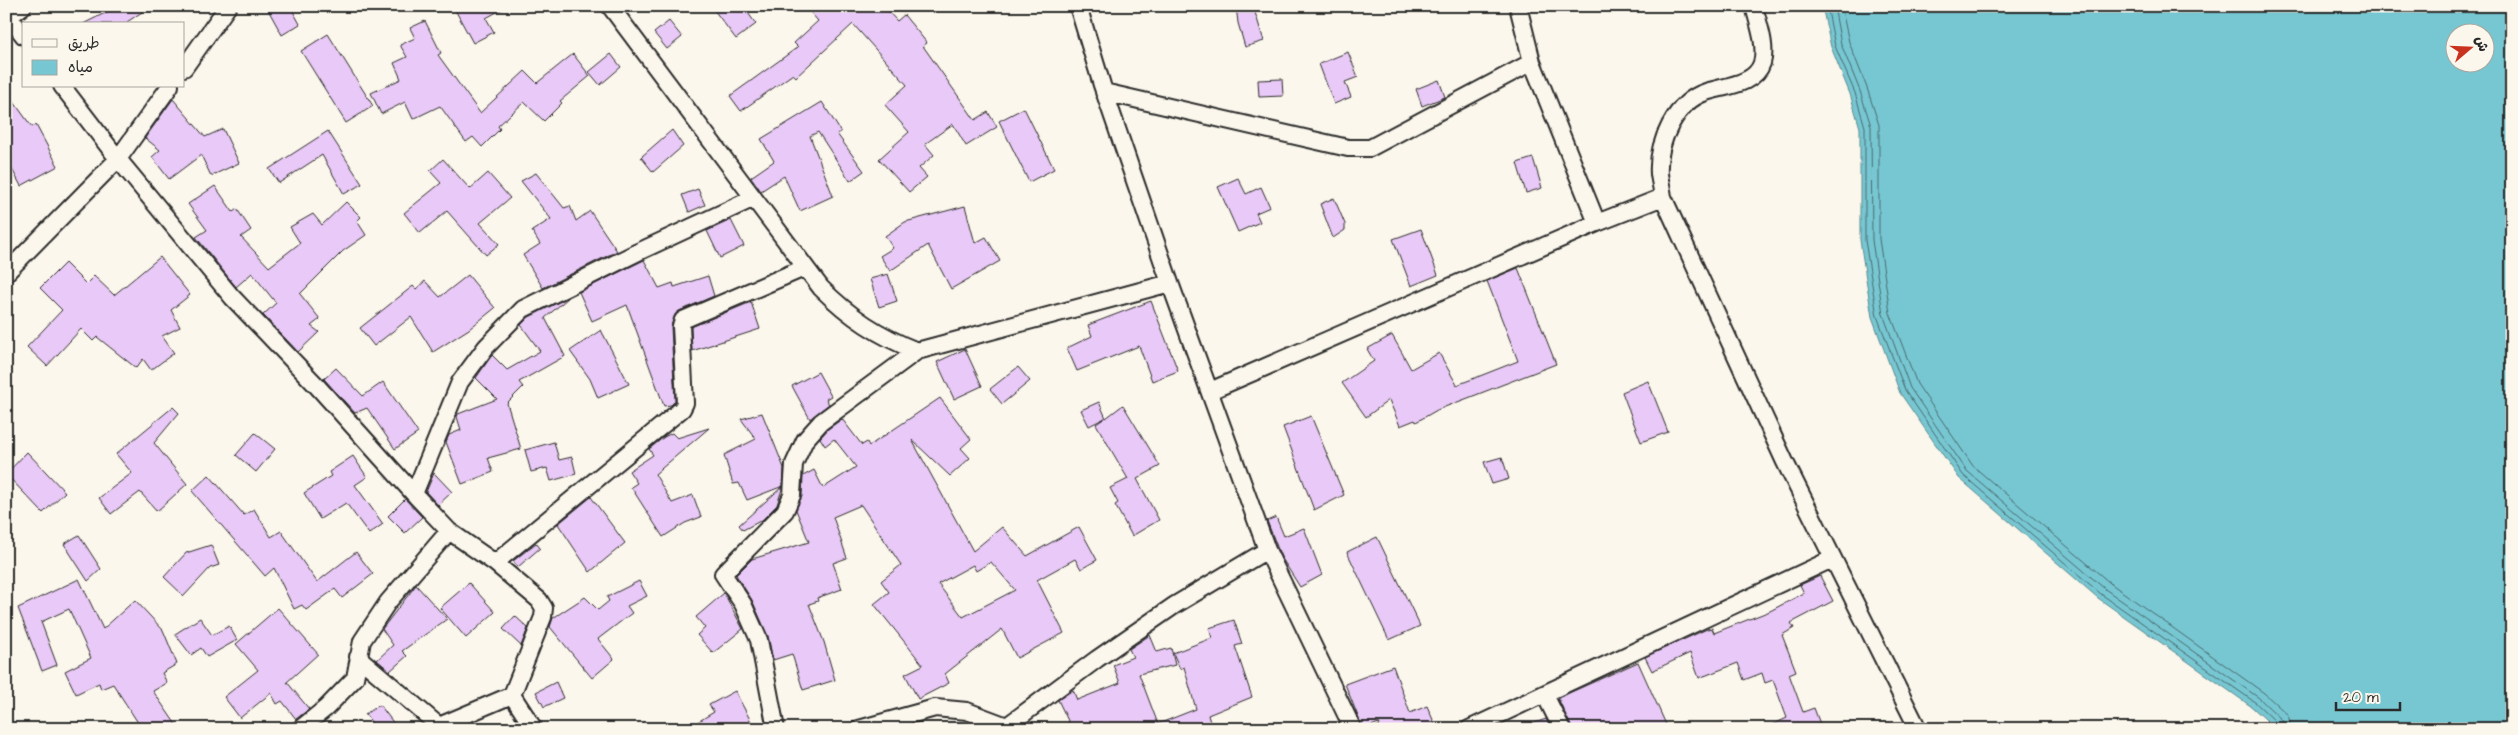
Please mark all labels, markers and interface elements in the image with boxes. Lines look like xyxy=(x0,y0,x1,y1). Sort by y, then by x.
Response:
legend xyxy=(22,22,185,88)
north arrow xyxy=(2446,22,2496,72)
text: طريق xyxy=(68,33,100,54)
text: ش xyxy=(2469,34,2493,55)
text: مياه xyxy=(68,57,93,78)
scale bar xyxy=(2336,680,2399,712)
text: 20 m xyxy=(2343,687,2379,708)

